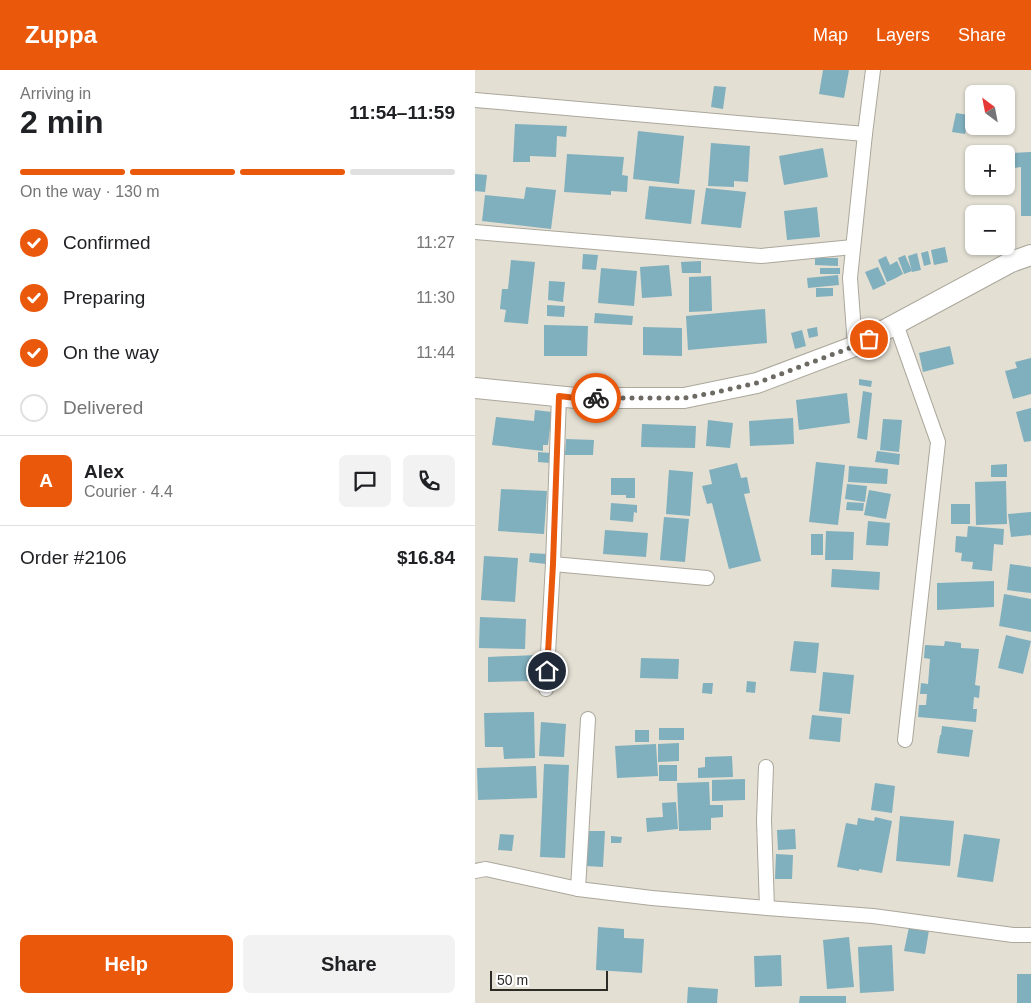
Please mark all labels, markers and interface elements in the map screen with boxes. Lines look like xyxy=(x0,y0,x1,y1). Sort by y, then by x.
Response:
text: Zuppa xyxy=(25,21,97,48)
text: Map xyxy=(813,25,848,45)
text: Layers xyxy=(876,25,930,45)
text: Share xyxy=(958,25,1006,45)
text: Arriving in xyxy=(20,85,91,102)
north arrow xyxy=(965,85,1015,135)
map controls xyxy=(965,85,1015,255)
text: 11:54–11:59 xyxy=(349,102,455,123)
text: 2 min xyxy=(20,104,104,140)
button: + xyxy=(965,145,1015,195)
text: On the way · 130 m xyxy=(20,183,160,200)
button: − xyxy=(965,205,1015,255)
icon: check xyxy=(20,229,48,257)
text: Confirmed xyxy=(63,232,151,253)
text: 11:27 xyxy=(416,234,455,251)
icon: check xyxy=(20,284,48,312)
text: Preparing xyxy=(63,287,145,308)
text: 11:30 xyxy=(416,289,455,306)
pin xyxy=(848,318,890,360)
icon: bag xyxy=(855,325,883,353)
icon: check xyxy=(20,339,48,367)
text: On the way xyxy=(63,342,159,363)
text: 11:44 xyxy=(416,344,455,361)
courier xyxy=(571,373,621,423)
icon: bike xyxy=(582,384,610,412)
text: Delivered xyxy=(63,397,143,418)
button: chat xyxy=(339,455,391,507)
button: phone xyxy=(403,455,455,507)
text: Alex xyxy=(84,461,124,482)
text: A xyxy=(39,470,53,491)
text: Courier · 4.4 xyxy=(84,483,173,500)
text: Order #2106 xyxy=(20,547,127,568)
text: $16.84 xyxy=(397,547,455,568)
pin xyxy=(526,650,568,692)
icon: home xyxy=(533,657,561,685)
button: Help xyxy=(20,935,233,993)
button: Share xyxy=(243,935,455,993)
scale bar xyxy=(490,968,607,991)
text: 50 m xyxy=(497,972,528,988)

